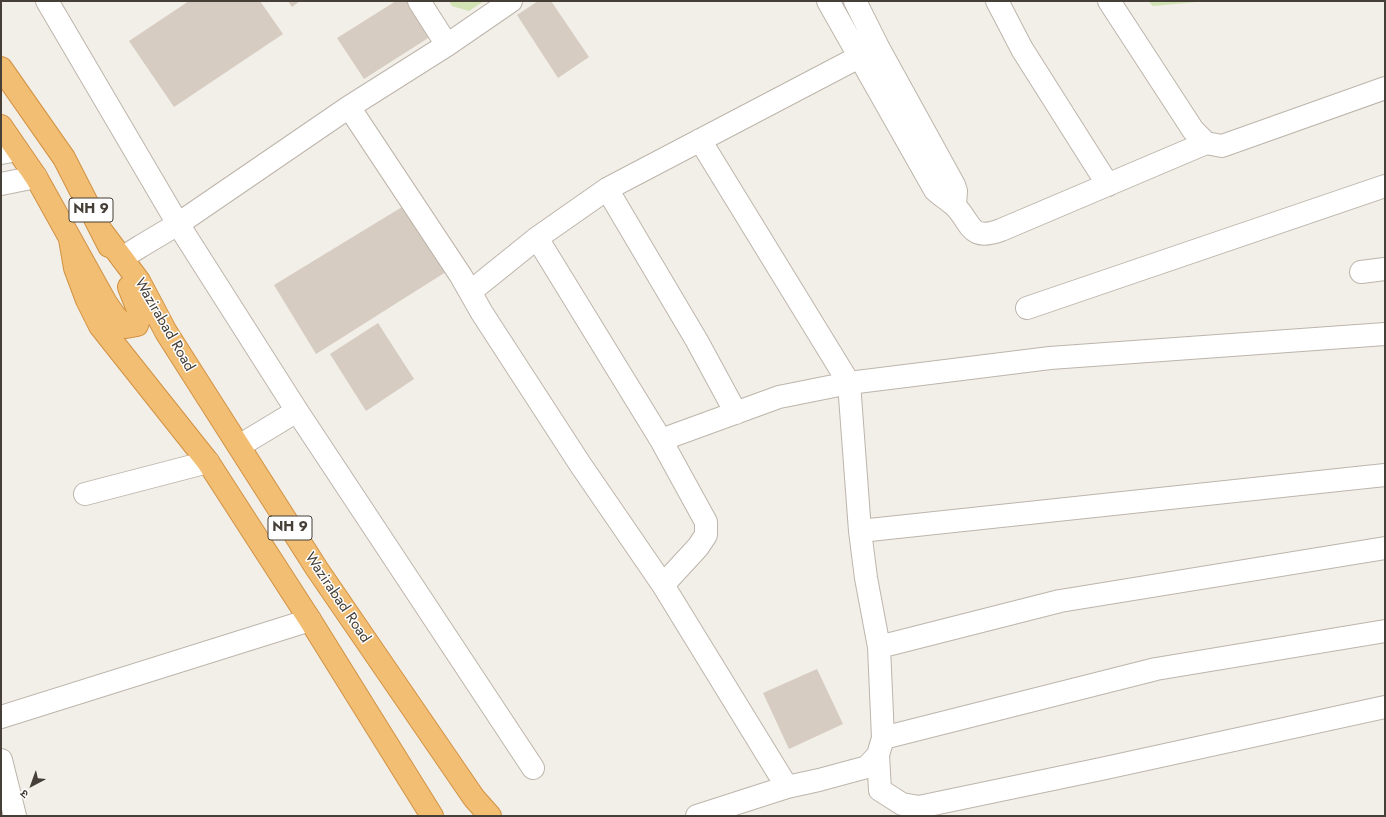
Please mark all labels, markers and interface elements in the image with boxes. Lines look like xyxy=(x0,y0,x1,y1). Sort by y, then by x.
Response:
road number: NH 9 xyxy=(69,198,113,222)
street label: Wazirabad Road xyxy=(130,275,198,375)
road number: NH 9 xyxy=(268,516,312,540)
street label: Wazirabad Road xyxy=(300,549,374,647)
north arrow xyxy=(12,765,52,805)
text: उ xyxy=(16,786,32,802)

